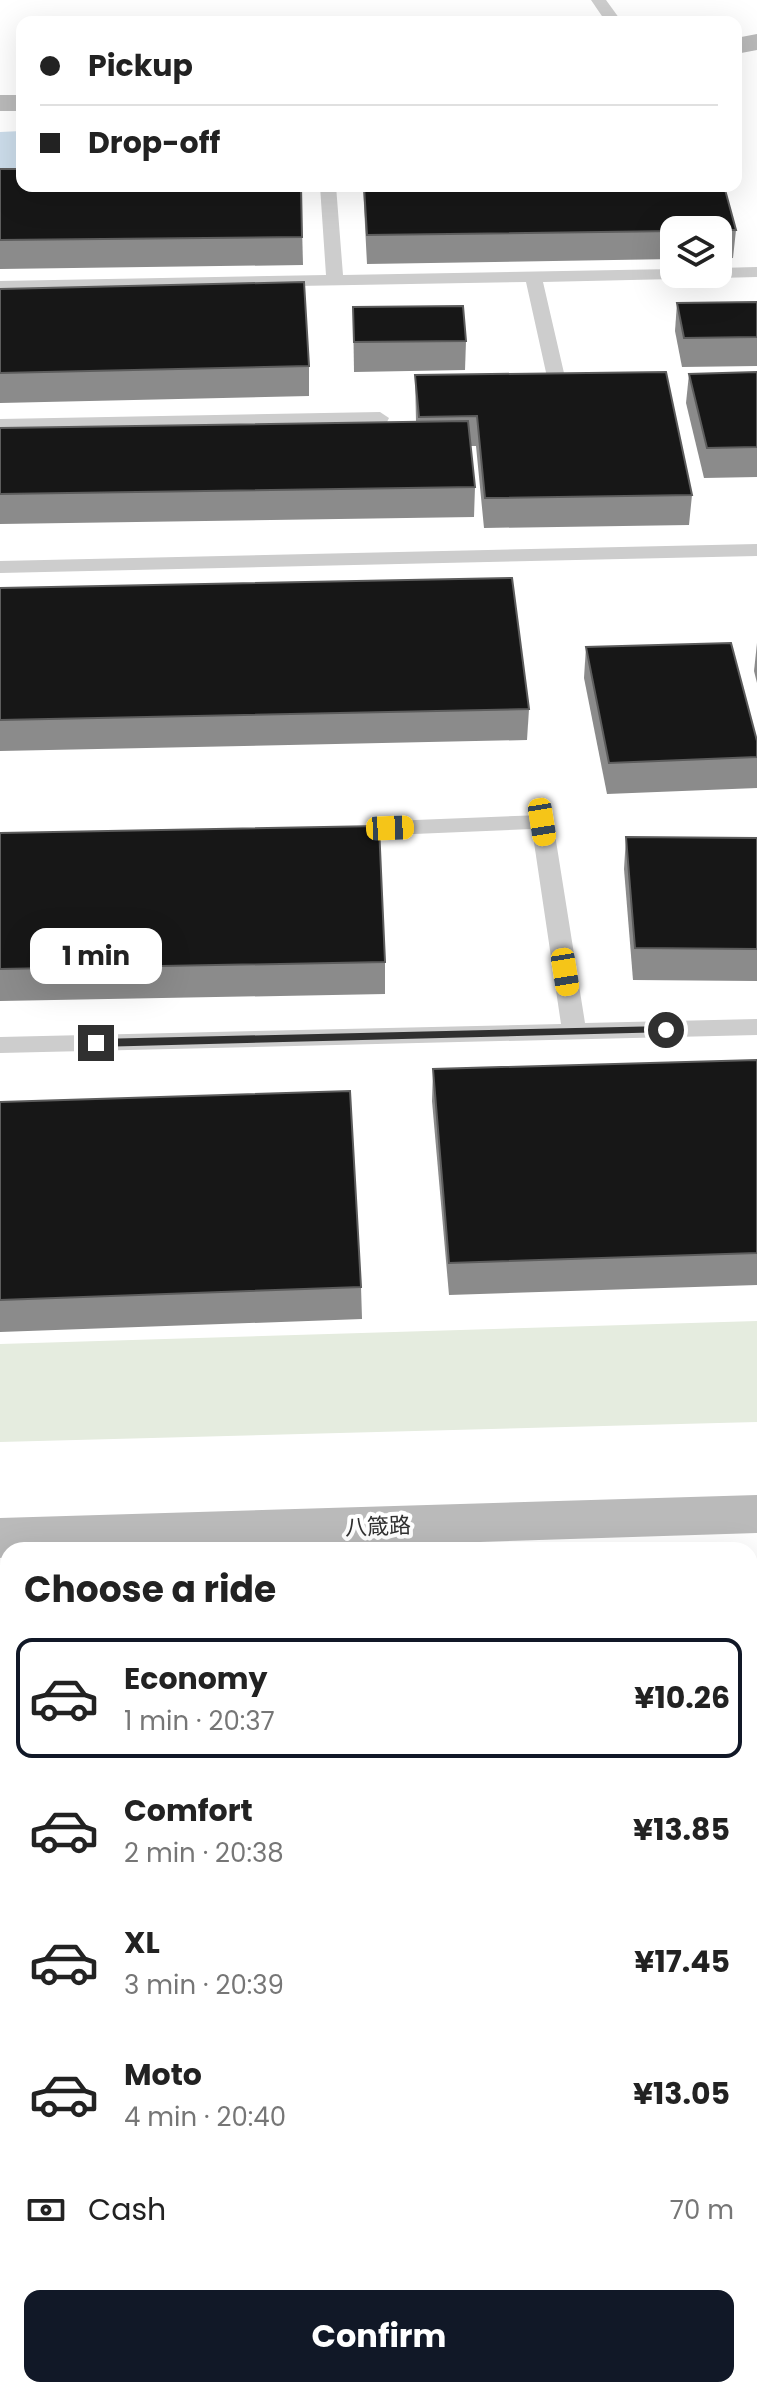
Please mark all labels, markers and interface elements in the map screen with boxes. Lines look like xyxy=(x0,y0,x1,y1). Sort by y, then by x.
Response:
text: Pickup xyxy=(88,44,193,87)
text: Drop-off xyxy=(88,121,220,164)
map controls xyxy=(660,216,732,288)
button: layers xyxy=(660,216,732,288)
car xyxy=(526,796,558,848)
car xyxy=(366,815,414,841)
callout: 1 min xyxy=(30,927,162,983)
text: 1 min xyxy=(62,938,130,974)
car xyxy=(549,946,581,998)
route start xyxy=(648,1012,684,1048)
route end xyxy=(78,1025,114,1061)
street label: 八箴路 xyxy=(344,1510,412,1543)
text: Choose a ride xyxy=(24,1564,276,1615)
text: Economy xyxy=(124,1657,268,1700)
icon: car xyxy=(28,1662,100,1734)
text: ¥10.26 xyxy=(634,1676,730,1719)
text: 1 min · 20:37 xyxy=(124,1703,275,1739)
text: Comfort xyxy=(124,1789,253,1832)
icon: car xyxy=(28,1794,100,1866)
text: ¥13.85 xyxy=(633,1808,730,1851)
text: 2 min · 20:38 xyxy=(124,1835,284,1871)
text: XL xyxy=(124,1921,160,1964)
icon: car xyxy=(28,1926,100,1998)
text: ¥17.45 xyxy=(634,1940,730,1983)
text: 3 min · 20:39 xyxy=(124,1967,284,2003)
text: Moto xyxy=(124,2053,202,2096)
icon: car xyxy=(28,2058,100,2130)
text: ¥13.05 xyxy=(633,2072,730,2115)
text: 4 min · 20:40 xyxy=(124,2099,286,2135)
icon: cash xyxy=(24,2188,68,2232)
text: Cash xyxy=(88,2188,166,2231)
text: 70 m xyxy=(670,2192,734,2228)
button: Confirm xyxy=(24,2290,734,2382)

